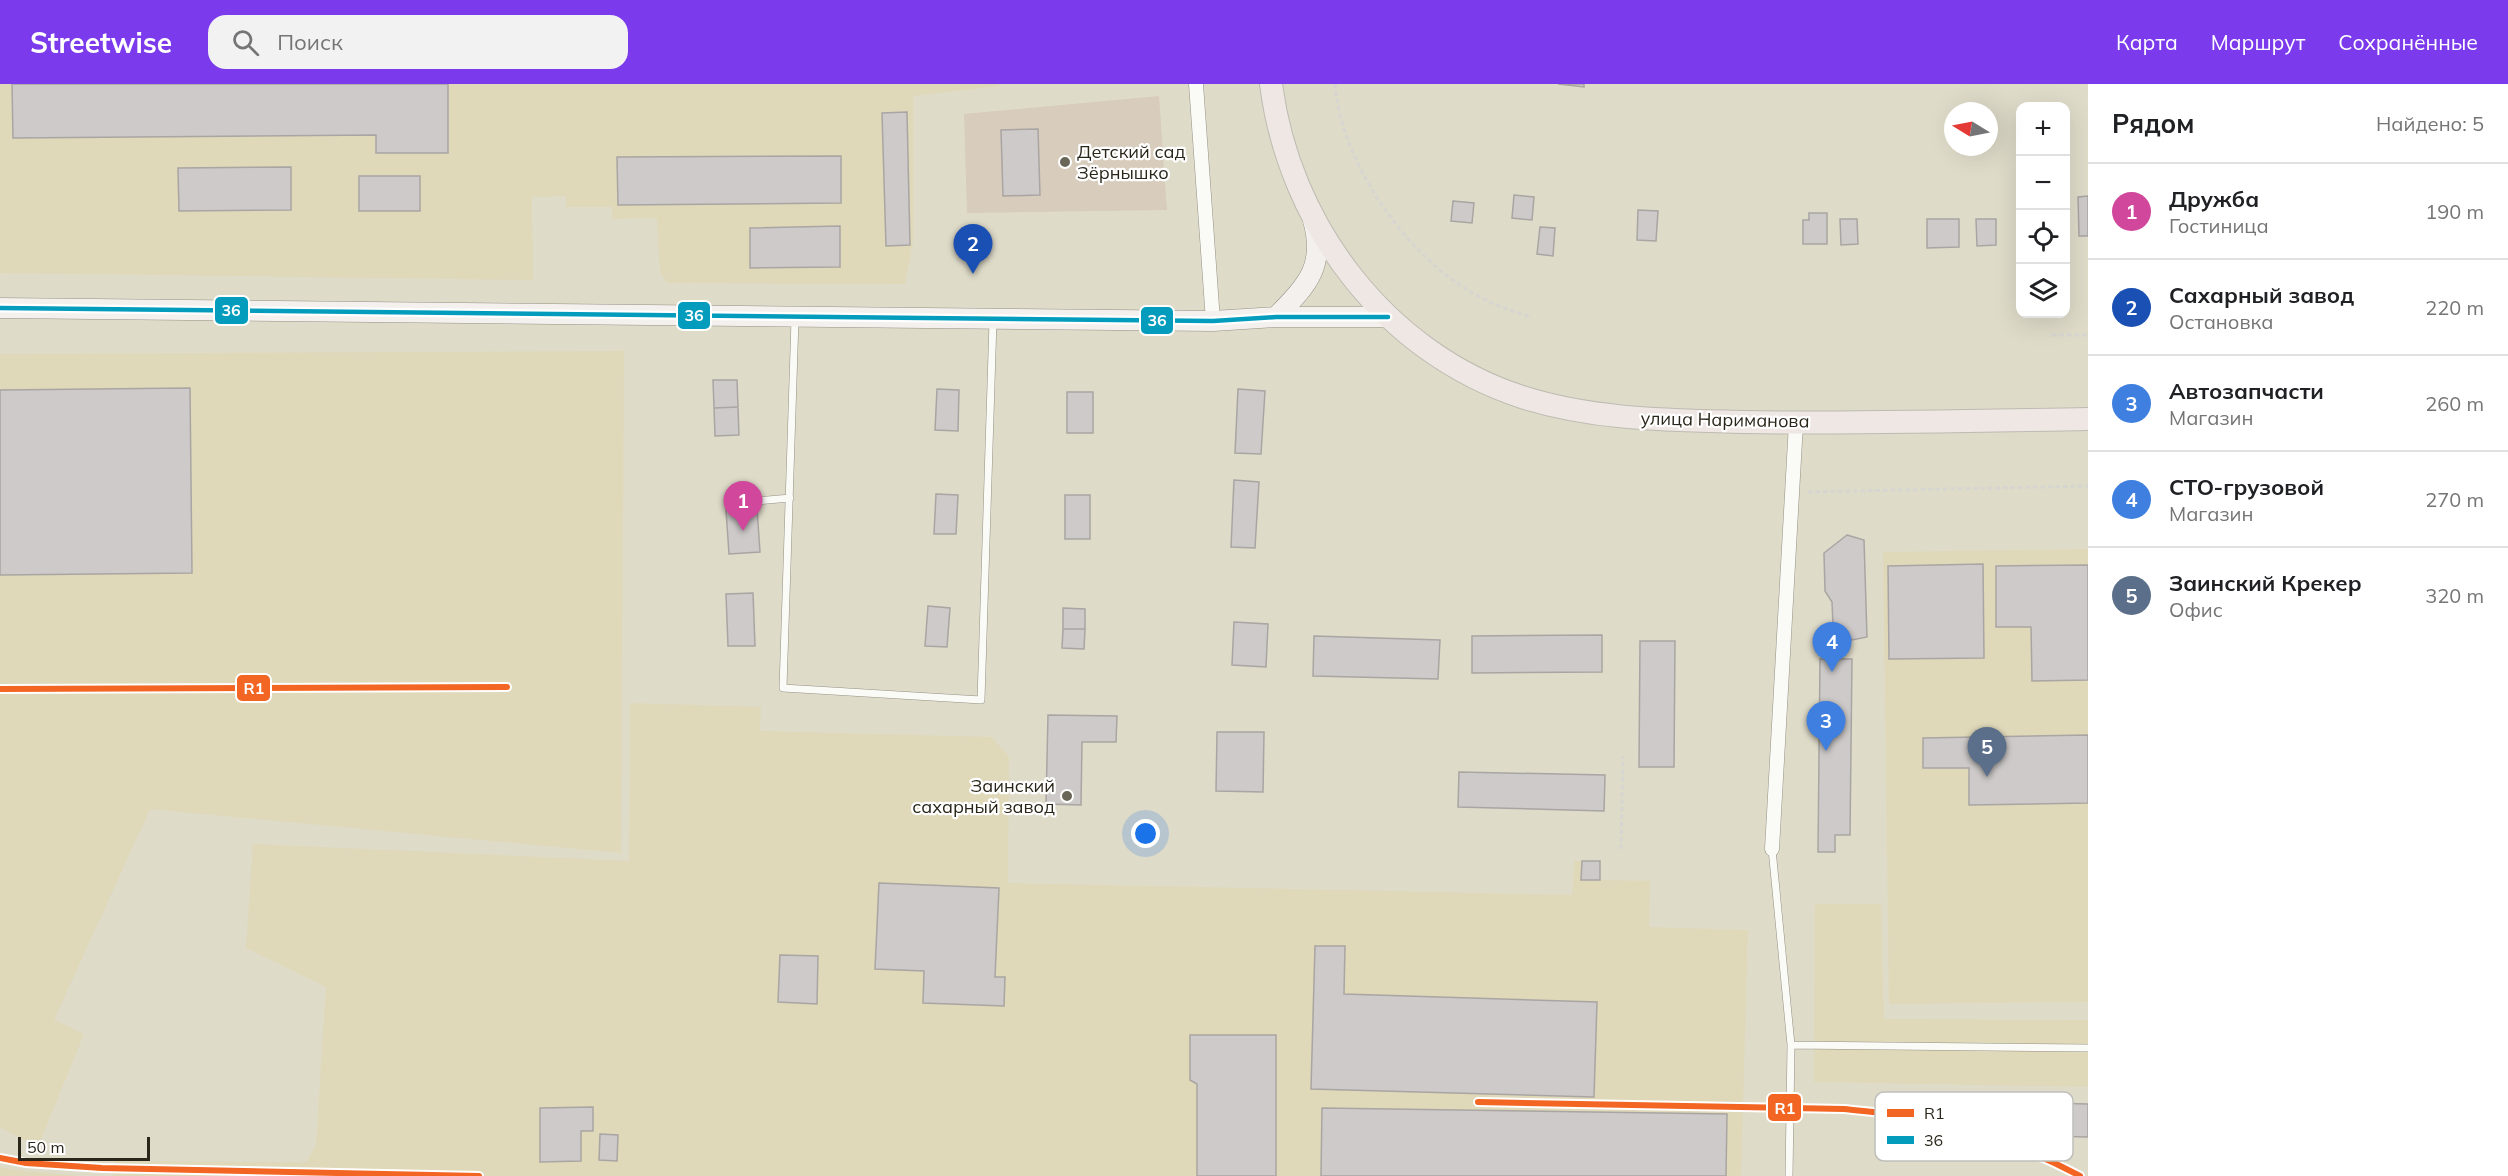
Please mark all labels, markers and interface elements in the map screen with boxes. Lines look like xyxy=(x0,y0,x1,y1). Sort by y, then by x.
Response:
search box xyxy=(208,15,628,69)
text: Streetwise xyxy=(30,25,172,60)
icon: search xyxy=(229,26,262,59)
text: Поиск xyxy=(277,28,343,56)
text: Карта xyxy=(2116,29,2178,55)
text: Маршрут xyxy=(2211,29,2305,55)
text: Сохранённые xyxy=(2338,29,2478,55)
north arrow xyxy=(1944,102,1998,156)
map controls xyxy=(2016,102,2070,318)
button: + xyxy=(2016,102,2070,156)
text: Рядом xyxy=(2112,107,2195,140)
text: Найдено: 5 xyxy=(2376,111,2484,136)
place label: Детский сад Зёрнышко xyxy=(1077,140,1186,184)
marker: Детский сад Зёрнышко xyxy=(1058,155,1072,169)
button: − xyxy=(2016,156,2070,210)
text: Дружба xyxy=(2169,185,2259,213)
text: 1 xyxy=(2126,199,2138,224)
text: 190 m xyxy=(2425,199,2484,224)
button: locate xyxy=(2016,210,2070,264)
text: Гостиница xyxy=(2169,213,2269,238)
pin: 2 xyxy=(954,224,992,274)
button: layers xyxy=(2016,264,2070,318)
text: Сахарный завод xyxy=(2169,281,2354,309)
text: 2 xyxy=(2126,295,2138,320)
text: 220 m xyxy=(2425,295,2484,320)
line badge: 36 xyxy=(214,296,249,325)
text: 36 xyxy=(221,300,241,320)
line badge: 36 xyxy=(677,301,711,330)
text: 36 xyxy=(684,305,704,325)
line badge: 36 xyxy=(1140,306,1174,335)
text: Остановка xyxy=(2169,309,2274,334)
text: 36 xyxy=(1147,310,1167,330)
text: Автозапчасти xyxy=(2169,377,2324,405)
text: 3 xyxy=(2126,391,2138,416)
text: 260 m xyxy=(2425,391,2484,416)
text: Магазин xyxy=(2169,405,2253,430)
street label: улица Нариманова xyxy=(1640,407,1810,432)
text: СТО-грузовой xyxy=(2169,473,2324,501)
pin: 1 xyxy=(724,482,762,531)
text: 4 xyxy=(2126,487,2138,512)
text: 270 m xyxy=(2425,487,2484,512)
text: Магазин xyxy=(2169,501,2253,526)
text: Заинский Крекер xyxy=(2169,569,2362,597)
text: 5 xyxy=(2126,583,2138,608)
text: 320 m xyxy=(2425,583,2484,608)
text: Офис xyxy=(2169,597,2223,622)
pin: 4 xyxy=(1812,622,1852,672)
line badge: R1 xyxy=(236,674,271,702)
text: R1 xyxy=(244,678,264,698)
pin: 3 xyxy=(1806,702,1846,751)
pin: 5 xyxy=(1968,728,2006,777)
place label: Заинский сахарный завод xyxy=(912,774,1055,818)
marker: Заинский сахарный завод xyxy=(1060,789,1074,803)
your location xyxy=(1131,819,1160,848)
legend xyxy=(1875,1092,2073,1161)
line badge: R1 xyxy=(1767,1093,1802,1122)
text: R1 xyxy=(1775,1098,1795,1118)
text: R1 xyxy=(1924,1103,1945,1123)
text: 36 xyxy=(1924,1130,1943,1150)
scale bar xyxy=(18,1134,150,1162)
text: 50 m xyxy=(27,1137,64,1157)

